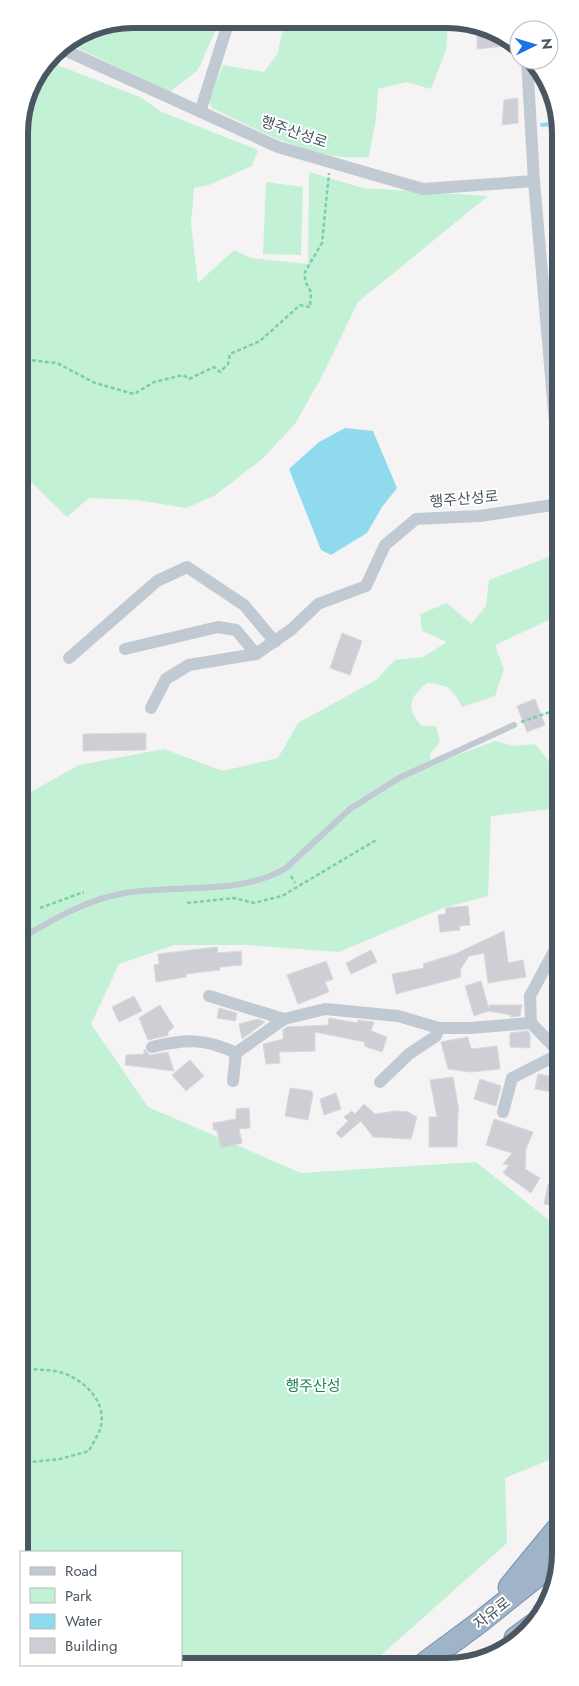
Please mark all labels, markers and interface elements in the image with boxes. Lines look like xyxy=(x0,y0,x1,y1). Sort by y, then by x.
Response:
north arrow xyxy=(509,20,559,70)
text: N xyxy=(537,37,557,50)
street label: 행주산성로 xyxy=(258,110,330,154)
street label: 행주산성로 xyxy=(429,485,499,513)
park label: 행주산성 xyxy=(285,1375,341,1397)
legend xyxy=(20,1551,182,1666)
text: Road xyxy=(65,1560,97,1582)
text: Park xyxy=(65,1585,92,1607)
street label: 자유로 xyxy=(469,1592,515,1634)
text: Water xyxy=(65,1610,103,1632)
text: Building xyxy=(65,1635,117,1657)

